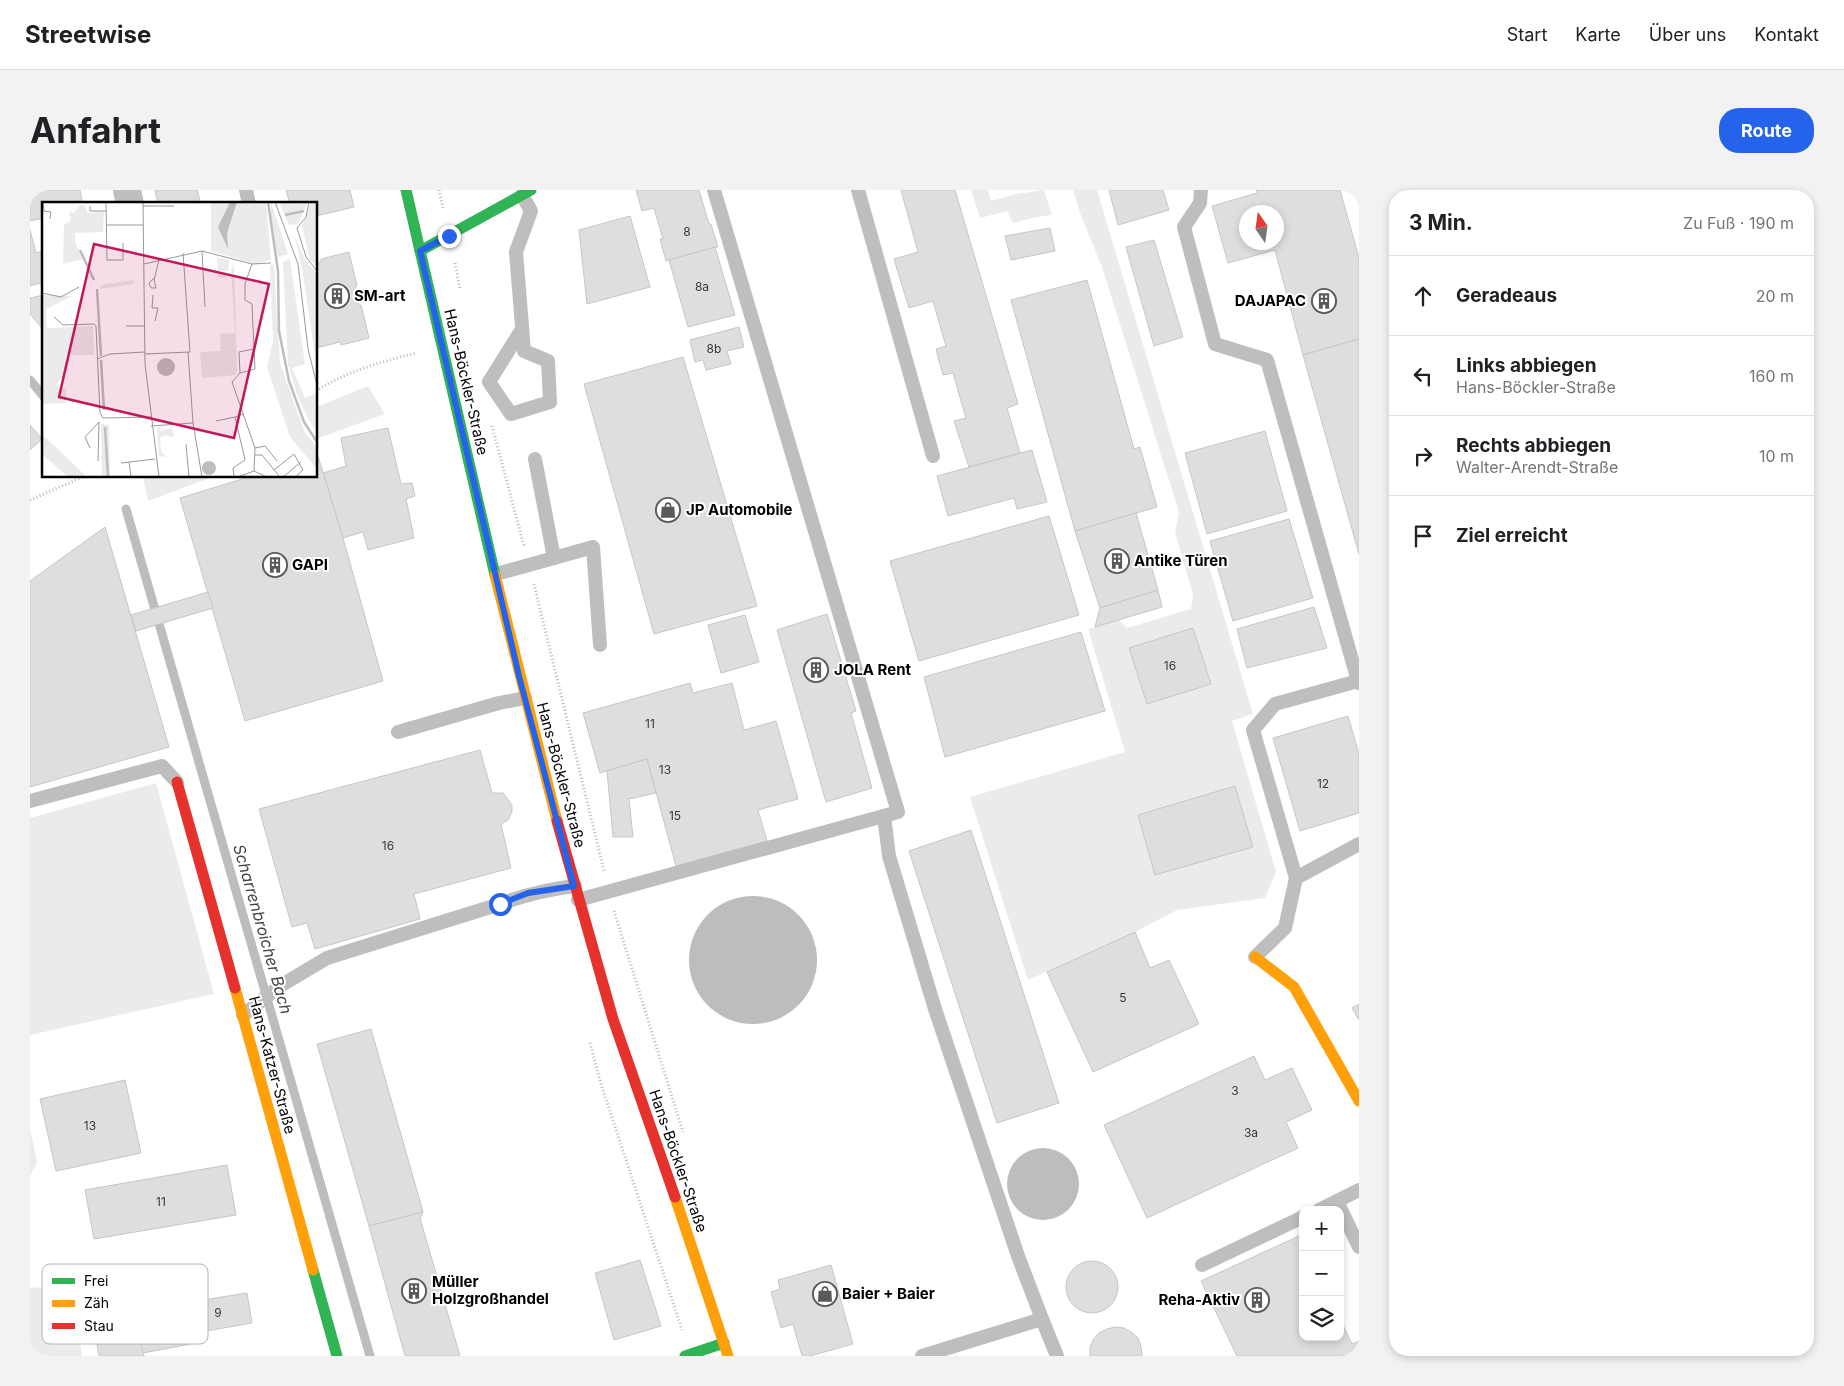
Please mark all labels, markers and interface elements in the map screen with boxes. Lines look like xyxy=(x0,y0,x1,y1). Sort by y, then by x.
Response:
text: Streetwise xyxy=(25,20,151,49)
text: Start xyxy=(1507,24,1547,45)
text: Karte xyxy=(1575,24,1621,45)
text: Über uns xyxy=(1649,24,1726,45)
text: Kontakt xyxy=(1754,24,1819,45)
button: Route xyxy=(1719,108,1814,153)
text: Anfahrt xyxy=(30,109,161,151)
inset map xyxy=(42,202,318,478)
north arrow xyxy=(1239,205,1284,250)
text: 3 Min. xyxy=(1409,210,1473,235)
text: Zu Fuß · 190 m xyxy=(1683,213,1794,233)
house number: 8 xyxy=(683,224,691,239)
route end xyxy=(438,225,461,248)
house number: 8a xyxy=(695,279,709,294)
icon: ahead xyxy=(1409,282,1437,310)
building icon: SM-art xyxy=(324,283,350,309)
text: Geradeaus xyxy=(1456,284,1557,307)
place label: SM-art xyxy=(354,286,406,305)
text: 20 m xyxy=(1756,286,1794,306)
building icon: DAJAPAC xyxy=(1311,288,1337,314)
place label: DAJAPAC xyxy=(1235,291,1306,310)
street label: Hans-Böckler-Straße xyxy=(440,307,493,457)
house number: 8b xyxy=(707,341,721,356)
text: Links abbiegen xyxy=(1456,354,1597,377)
icon: left xyxy=(1409,362,1437,390)
text: 160 m xyxy=(1749,366,1794,386)
text: Hans-Böckler-Straße xyxy=(1456,377,1616,397)
text: Rechts abbiegen xyxy=(1456,434,1611,457)
icon: right xyxy=(1409,442,1437,470)
text: 10 m xyxy=(1759,446,1794,466)
text: Walter-Arendt-Straße xyxy=(1456,457,1618,477)
shop icon: JP Automobile xyxy=(655,497,681,523)
place label: JP Automobile xyxy=(686,500,793,519)
icon: arrive xyxy=(1409,522,1437,550)
text: Ziel erreicht xyxy=(1456,524,1568,547)
building icon: Antike Türen xyxy=(1104,548,1130,574)
place label: Antike Türen xyxy=(1134,551,1228,570)
building icon: GAPI xyxy=(262,552,288,578)
place label: GAPI xyxy=(292,555,328,574)
building icon: JOLA Rent xyxy=(803,657,829,683)
house number: 16 xyxy=(1164,658,1176,673)
place label: JOLA Rent xyxy=(834,660,911,679)
street label: Hans-Böckler-Straße xyxy=(533,700,590,850)
house number: 11 xyxy=(645,716,655,731)
house number: 13 xyxy=(659,762,671,777)
house number: 12 xyxy=(1317,776,1329,791)
house number: 15 xyxy=(669,808,681,823)
house number: 16 xyxy=(382,838,394,853)
water label: Scharrenbroicher Bach xyxy=(229,842,297,1016)
route start xyxy=(489,893,512,916)
house number: 5 xyxy=(1119,990,1127,1005)
street label: Hans-Katzer-Straße xyxy=(245,994,300,1136)
house number: 3 xyxy=(1231,1083,1239,1098)
street label: Hans-Böckler-Straße xyxy=(645,1087,712,1235)
house number: 13 xyxy=(84,1118,96,1133)
house number: 3a xyxy=(1244,1125,1258,1140)
house number: 11 xyxy=(156,1194,166,1209)
map controls xyxy=(1299,1206,1344,1341)
button: + xyxy=(1299,1206,1344,1251)
button: − xyxy=(1299,1251,1344,1296)
legend xyxy=(42,1264,208,1344)
text: Frei xyxy=(84,1272,108,1289)
place label: Müller Holzgroßhandel xyxy=(432,1272,549,1308)
building icon: Müller Holzgroßhandel xyxy=(401,1278,427,1304)
shop icon: Baier + Baier xyxy=(812,1281,838,1307)
place label: Baier + Baier xyxy=(842,1284,935,1303)
building icon: Reha-Aktiv xyxy=(1244,1287,1270,1313)
place label: Reha-Aktiv xyxy=(1158,1290,1240,1309)
text: Zäh xyxy=(84,1294,109,1311)
button: layers xyxy=(1299,1296,1344,1341)
house number: 9 xyxy=(214,1305,222,1320)
text: Stau xyxy=(84,1317,114,1334)

